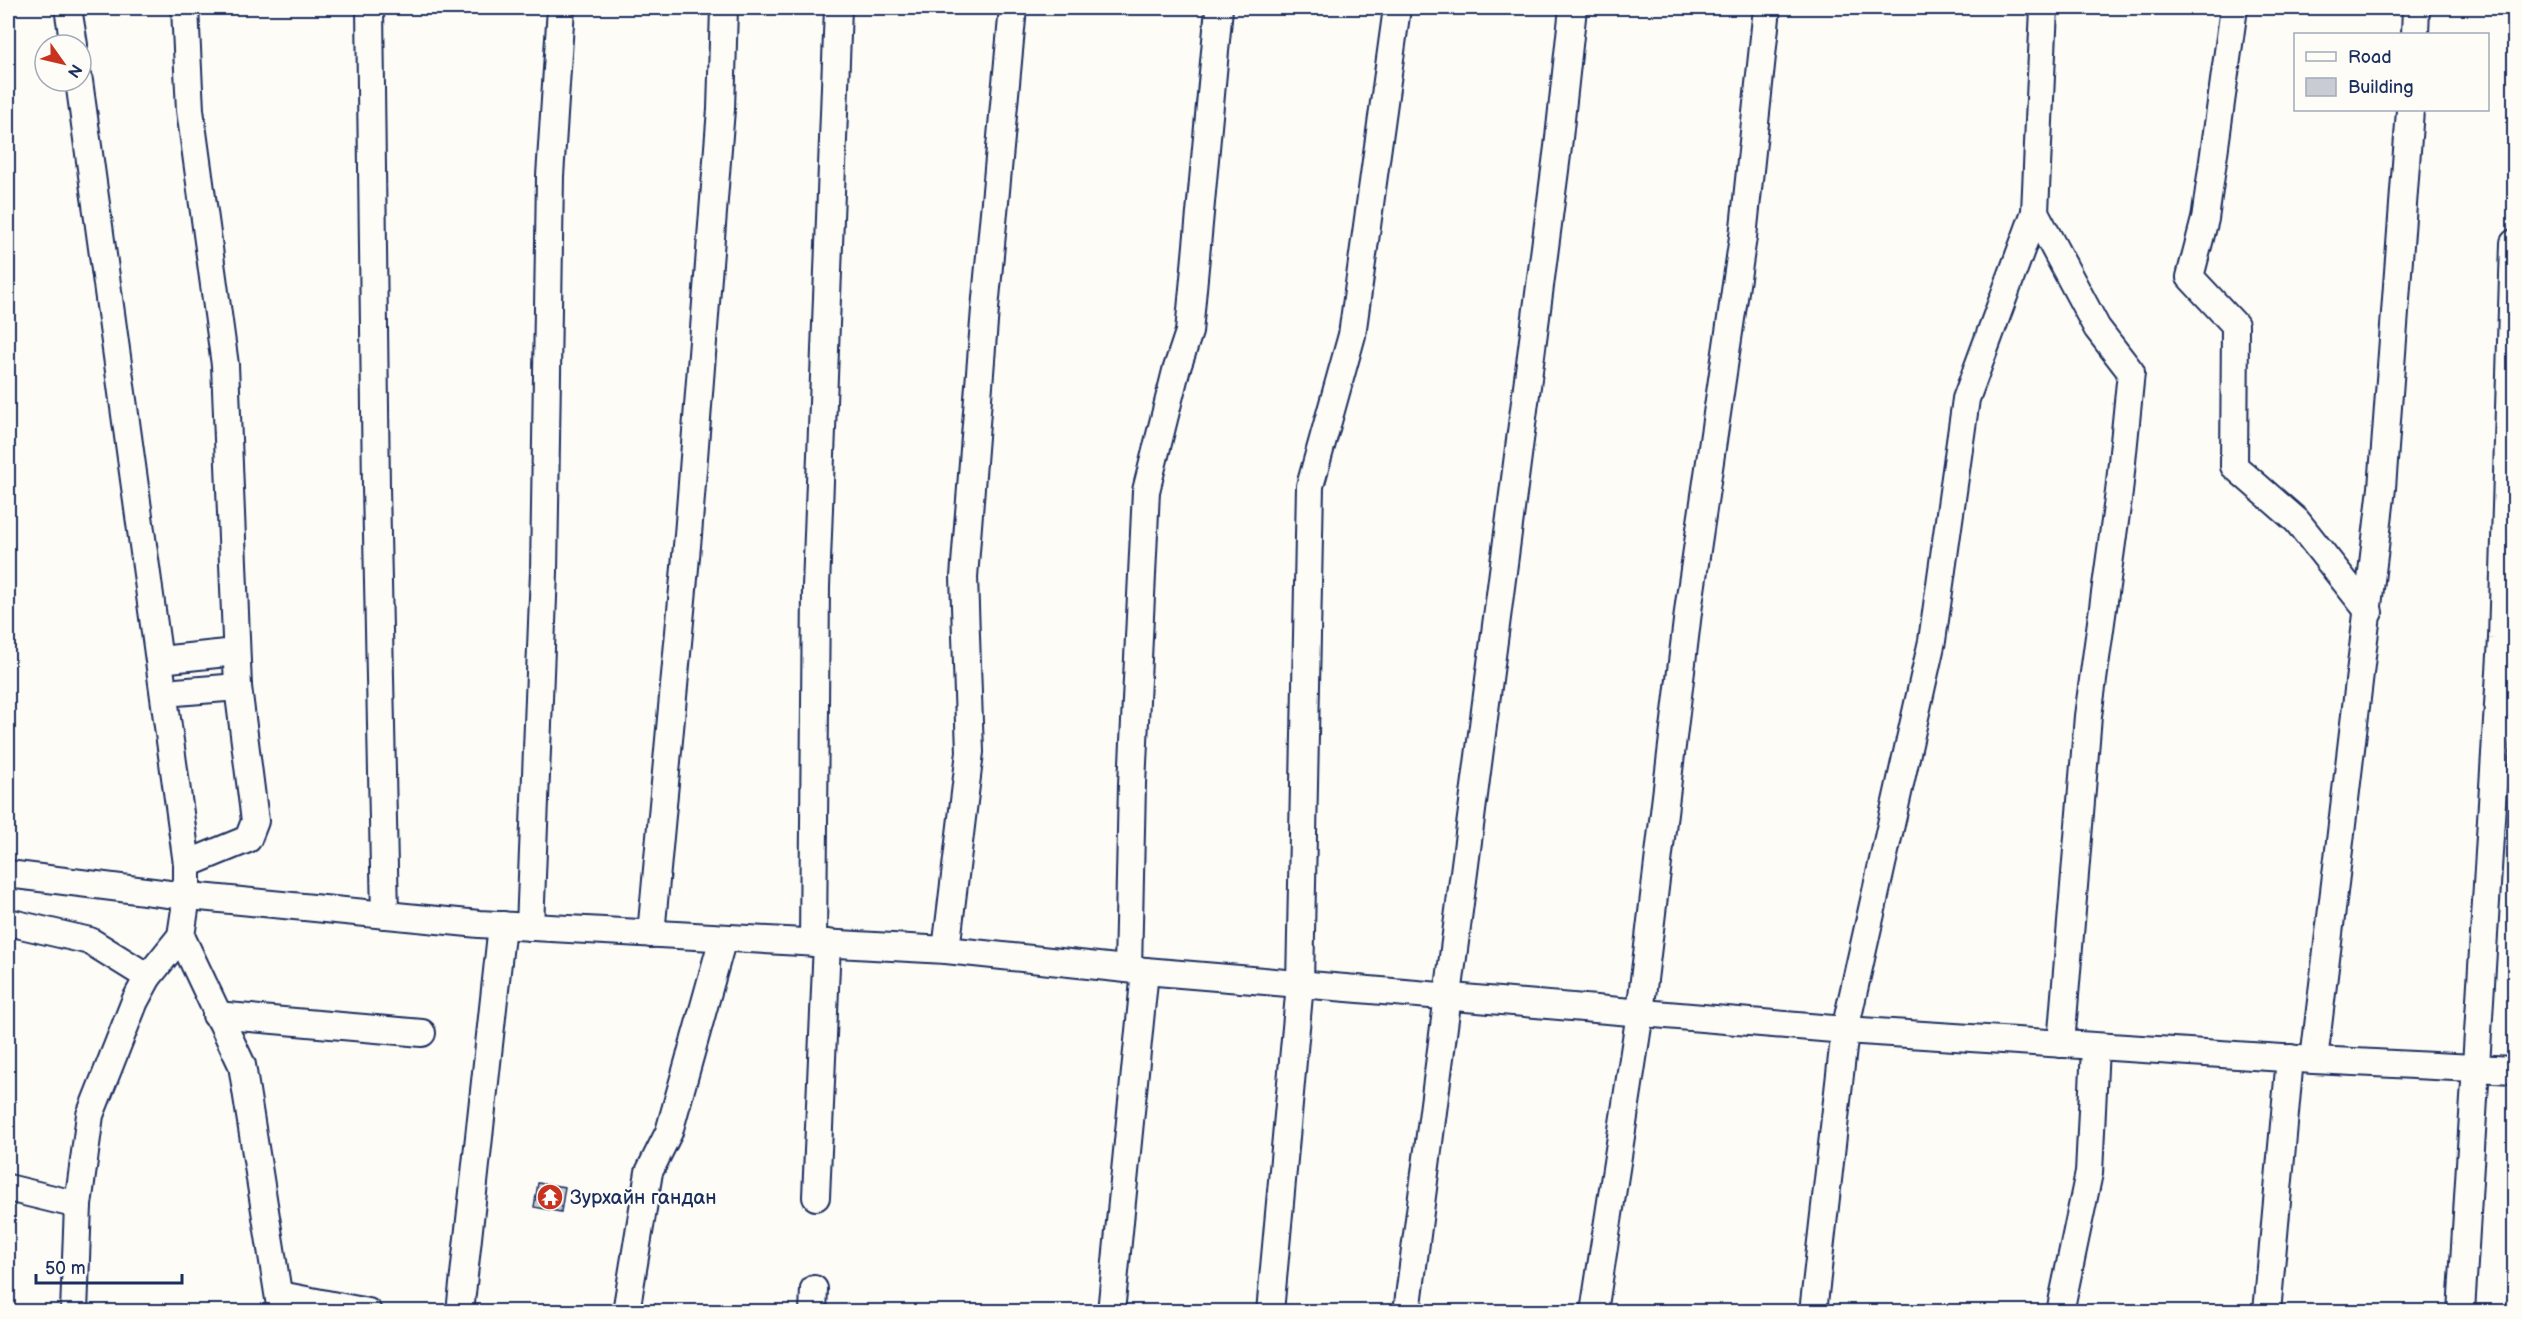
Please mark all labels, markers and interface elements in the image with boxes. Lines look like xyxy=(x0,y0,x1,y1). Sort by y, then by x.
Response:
north arrow xyxy=(33,33,93,93)
legend xyxy=(2294,33,2489,111)
text: Road xyxy=(2348,47,2392,68)
text: N xyxy=(63,60,85,81)
text: Building xyxy=(2348,77,2414,98)
temple icon: Зурхайн гандан xyxy=(535,1182,565,1212)
place label: Зурхайн гандан xyxy=(570,1186,717,1210)
scale bar xyxy=(36,1247,182,1285)
text: 50 m xyxy=(45,1258,86,1279)

